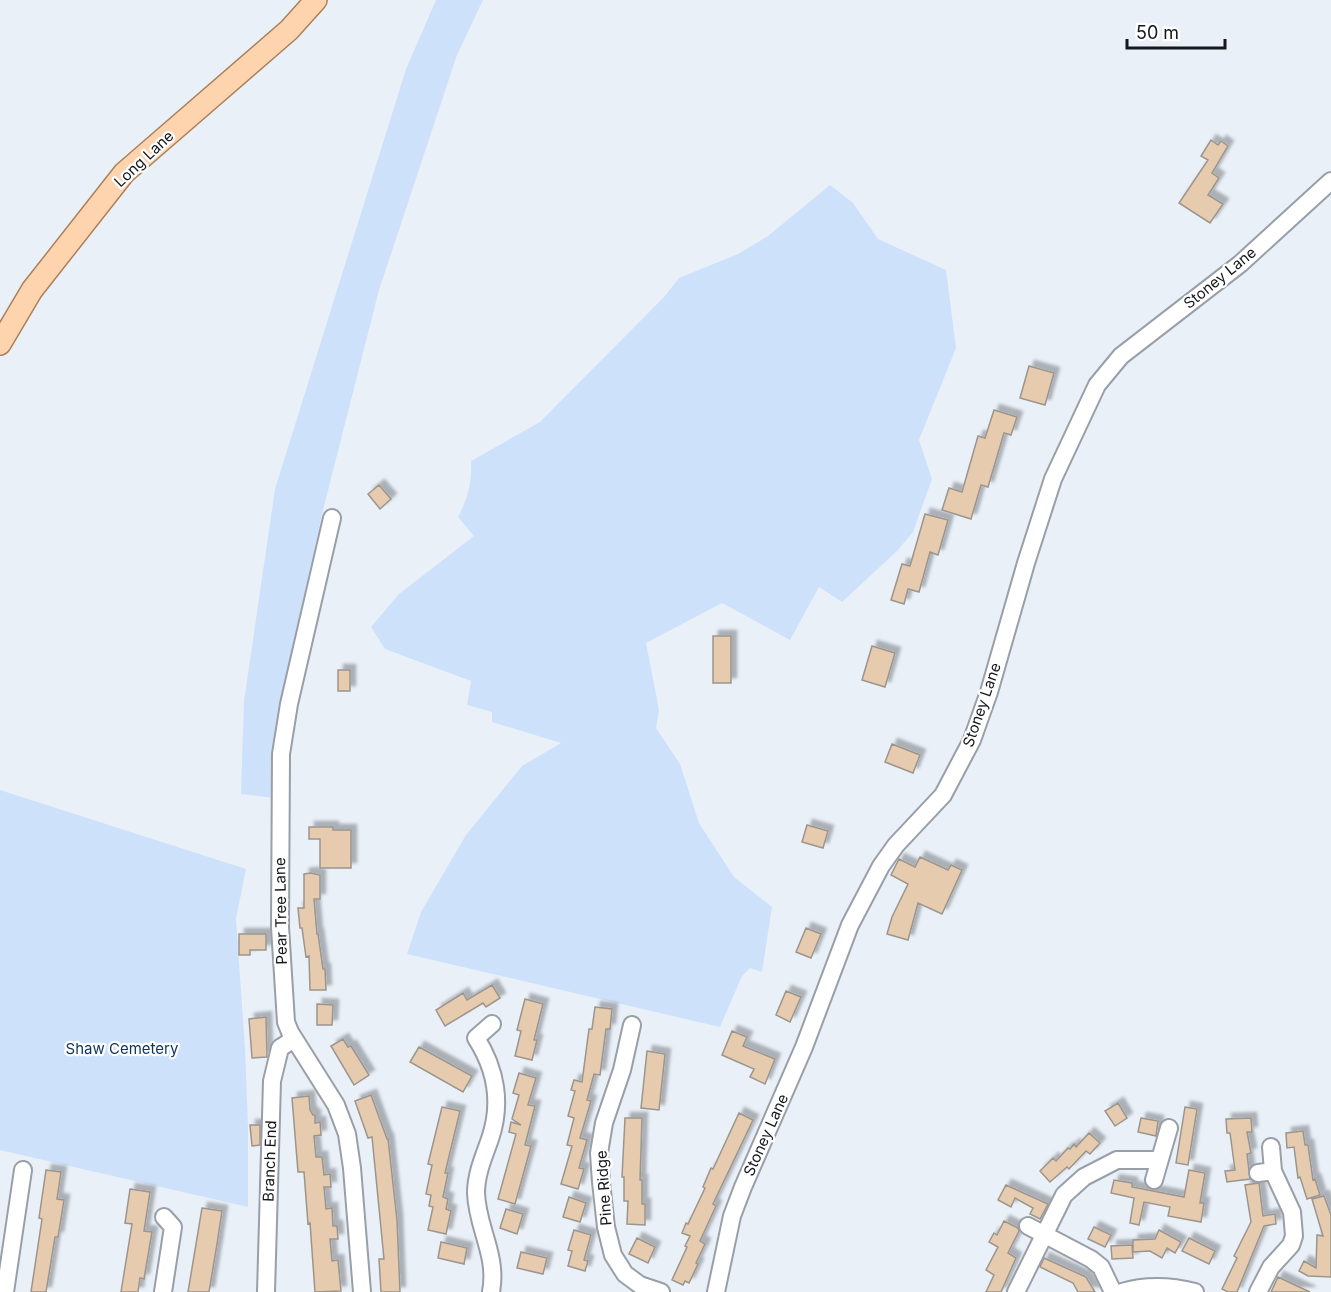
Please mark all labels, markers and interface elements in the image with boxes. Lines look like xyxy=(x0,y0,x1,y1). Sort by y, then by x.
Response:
scale bar xyxy=(1127,12,1224,50)
text: 50 m xyxy=(1136,22,1179,43)
street label: Long Lane xyxy=(110,126,177,191)
street label: Stoney Lane xyxy=(1180,243,1260,313)
street label: Stoney Lane xyxy=(958,660,1005,749)
street label: Pear Tree Lane xyxy=(270,857,291,965)
park label: Shaw Cemetery xyxy=(66,1039,179,1058)
street label: Stoney Lane xyxy=(739,1091,792,1179)
street label: Branch End xyxy=(259,1120,280,1202)
street label: Pine Ridge xyxy=(591,1150,616,1226)

